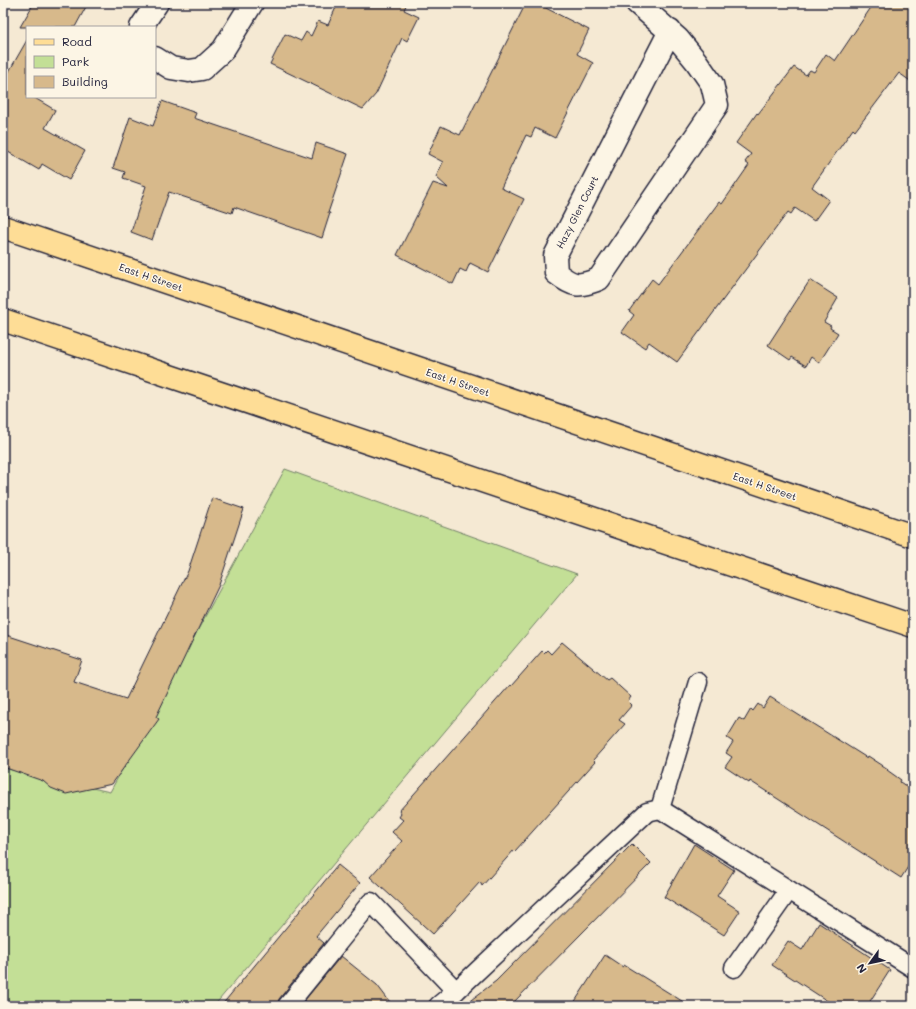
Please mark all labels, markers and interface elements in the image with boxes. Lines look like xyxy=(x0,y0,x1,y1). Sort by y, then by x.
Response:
legend xyxy=(26,26,156,98)
text: Road xyxy=(62,33,92,49)
text: Park xyxy=(62,53,89,69)
text: Building xyxy=(62,73,108,89)
street label: Hazy Glen Court xyxy=(553,173,601,251)
street label: East H Street xyxy=(117,260,185,294)
street label: East H Street xyxy=(424,365,492,399)
street label: East H Street xyxy=(731,469,799,503)
north arrow xyxy=(850,943,890,983)
text: N xyxy=(853,961,870,976)

